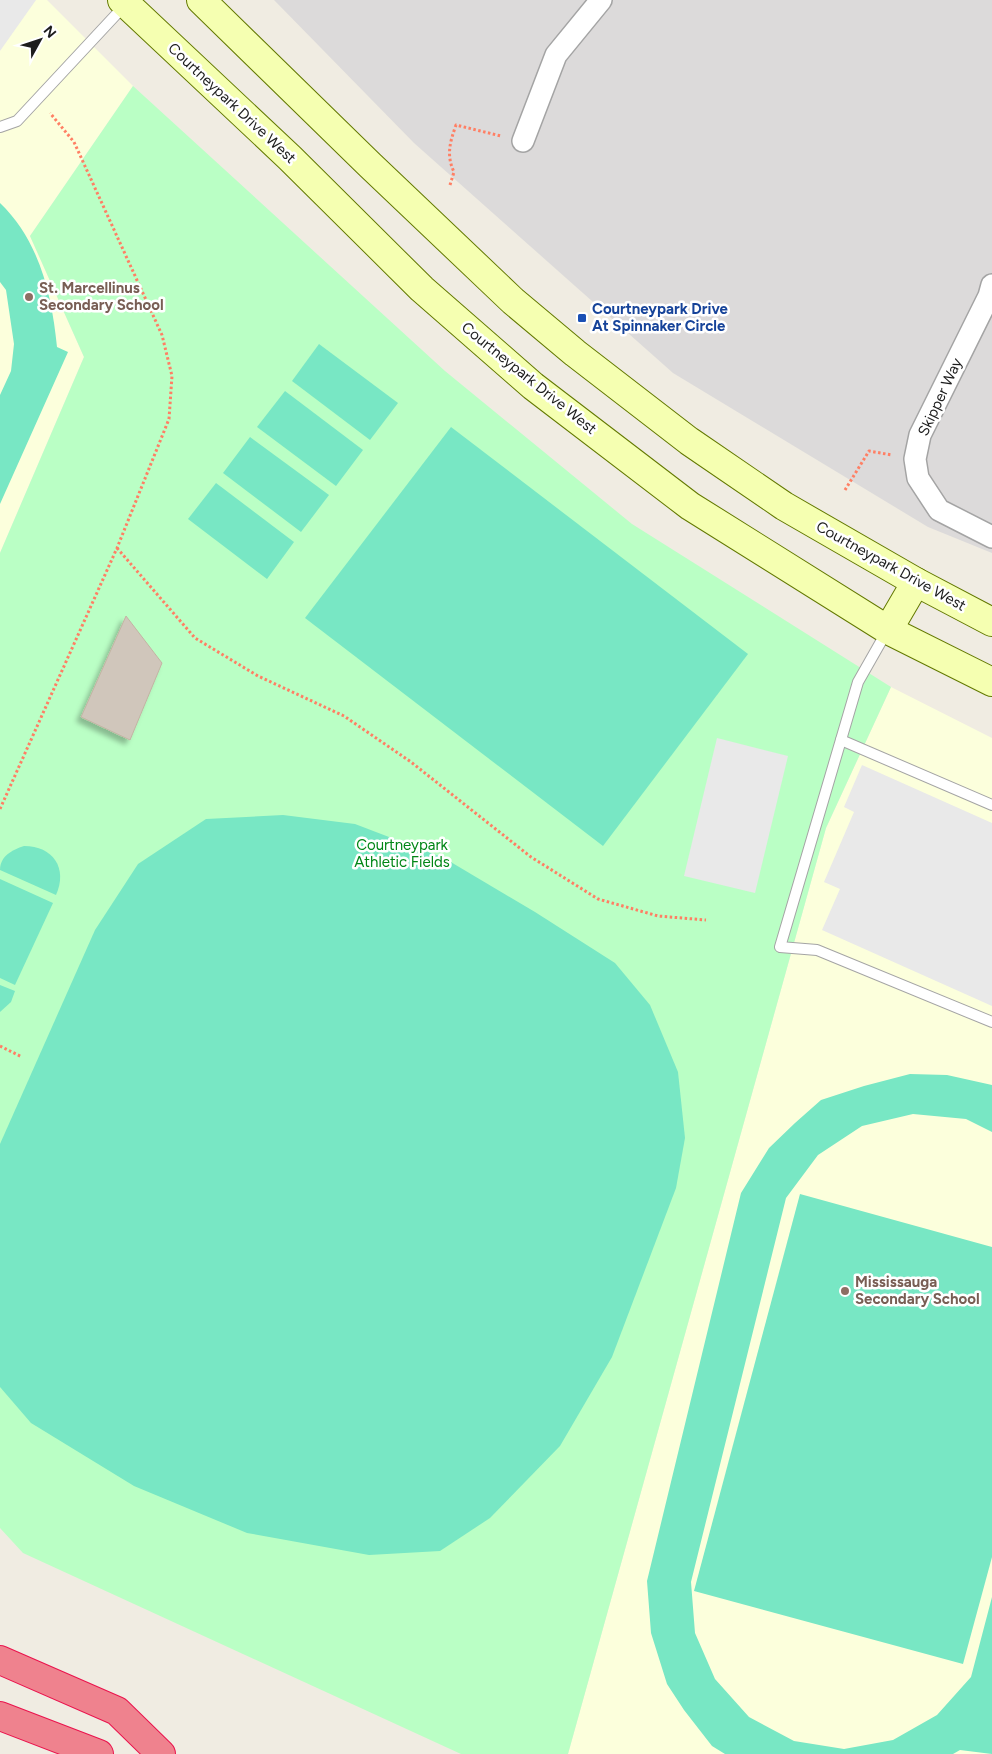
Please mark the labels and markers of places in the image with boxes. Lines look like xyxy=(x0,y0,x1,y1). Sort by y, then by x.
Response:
place label: St. Marcellinus Secondary School xyxy=(39,279,164,314)
marker: St. Marcellinus Secondary School xyxy=(23,291,35,303)
place label: Courtneypark Drive At Spinnaker Circle xyxy=(592,300,729,335)
marker: Courtneypark Drive At Spinnaker Circle xyxy=(576,312,588,324)
place label: Mississauga Secondary School xyxy=(855,1273,980,1308)
marker: Mississauga Secondary School xyxy=(839,1285,851,1297)

